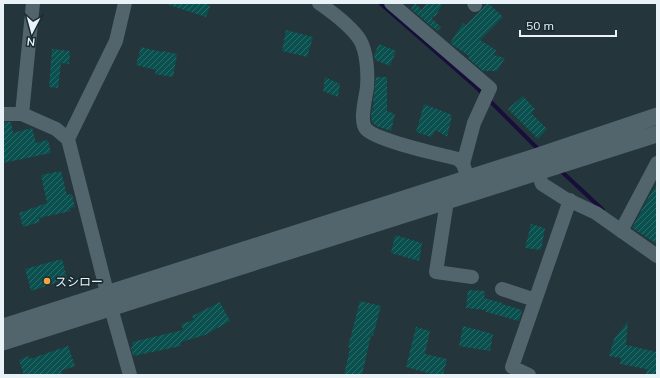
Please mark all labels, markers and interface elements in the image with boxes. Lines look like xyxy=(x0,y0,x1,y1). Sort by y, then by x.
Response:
north arrow xyxy=(12,12,52,52)
scale bar xyxy=(520,12,616,38)
text: 50 m xyxy=(526,18,554,33)
text: N xyxy=(26,35,36,49)
place label: スシロー xyxy=(55,274,103,289)
marker: スシロー xyxy=(42,276,52,286)

